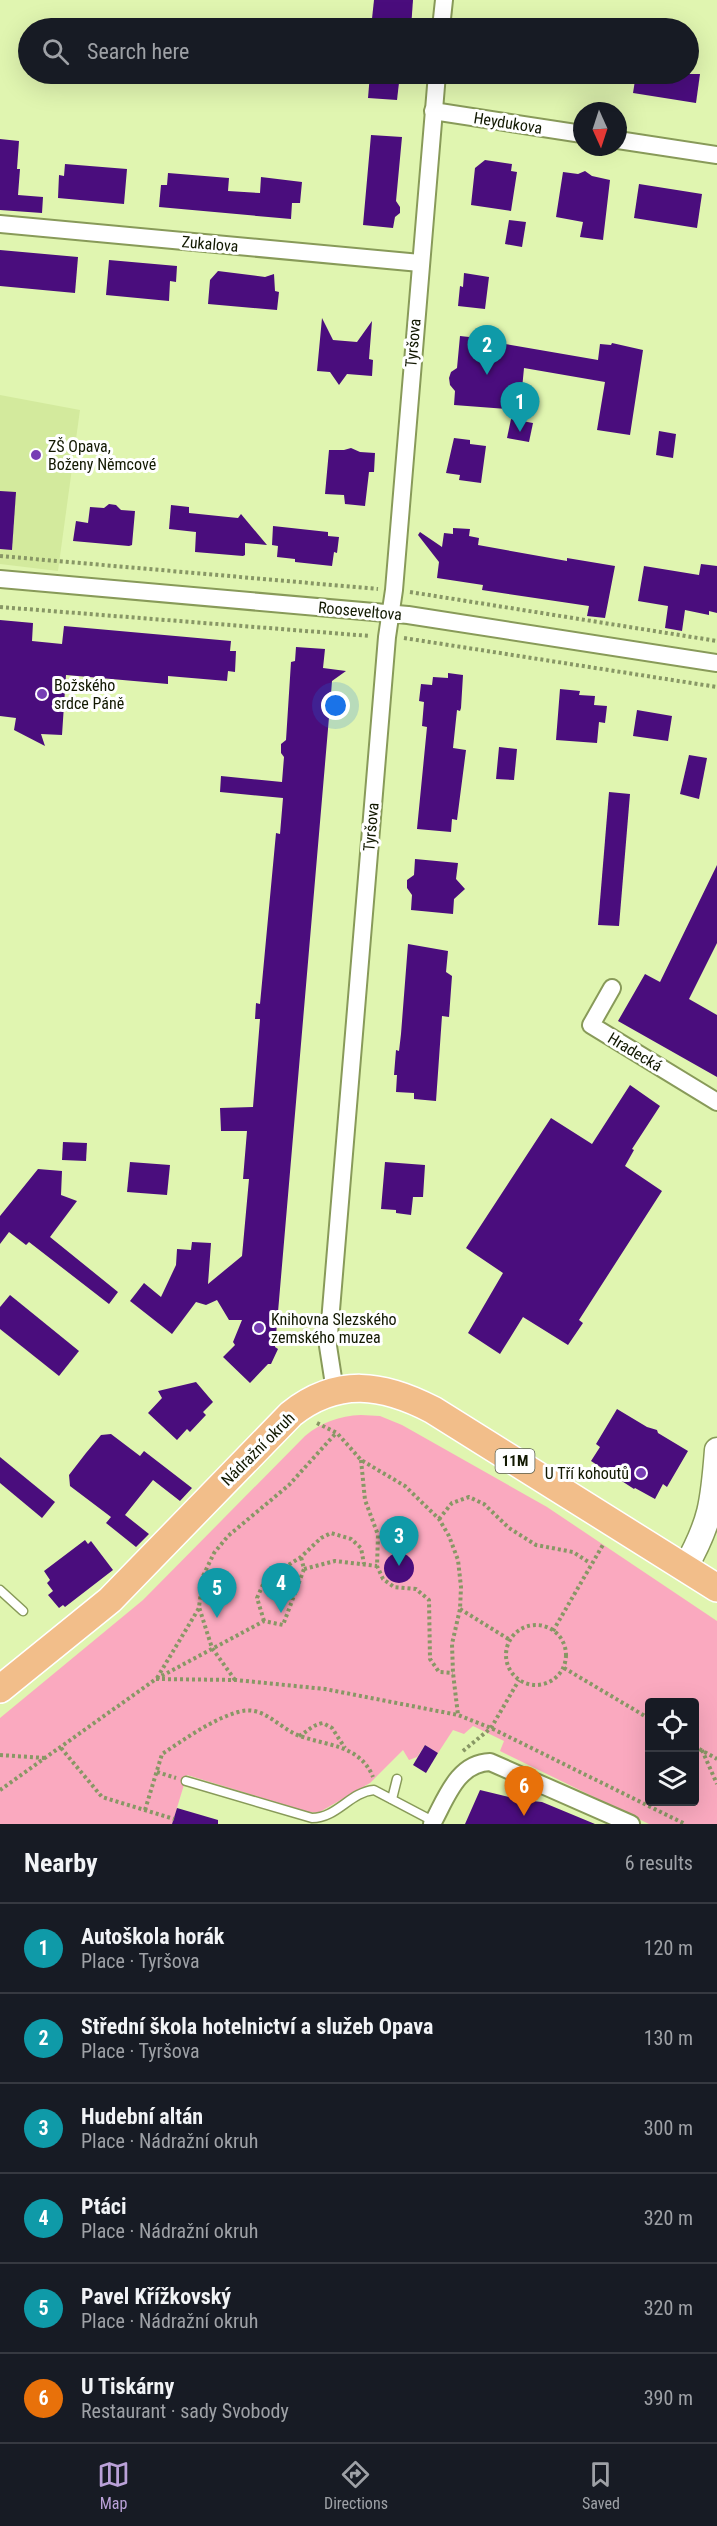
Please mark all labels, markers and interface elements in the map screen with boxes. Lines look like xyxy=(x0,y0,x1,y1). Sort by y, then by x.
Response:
search box xyxy=(18,18,699,84)
icon: search xyxy=(39,35,72,68)
text: Search here xyxy=(87,39,189,64)
north arrow xyxy=(573,102,627,156)
street label: Heydukova xyxy=(472,108,544,138)
street label: Zukalova xyxy=(181,232,239,256)
street label: Tyršova xyxy=(401,318,425,368)
pin: 2 xyxy=(468,326,506,375)
pin: 1 xyxy=(500,382,540,432)
place label: ZŠ Opava, Boženy Němcové xyxy=(48,437,156,474)
marker: ZŠ Opava, Boženy Němcové xyxy=(29,448,43,462)
street label: Rooseveltova xyxy=(317,598,403,624)
place label: Božského srdce Páně xyxy=(54,676,124,713)
marker: Božského srdce Páně xyxy=(35,687,49,701)
your location xyxy=(321,691,350,720)
street label: Tyršova xyxy=(359,802,383,852)
street label: Hradecká xyxy=(604,1028,666,1076)
place label: Knihovna Slezského zemského muzea xyxy=(271,1310,397,1347)
marker: Knihovna Slezského zemského muzea xyxy=(252,1321,266,1335)
street label: Nádražní okruh xyxy=(218,1409,298,1489)
road number: 11M xyxy=(496,1449,534,1473)
place label: U Tří kohoutů xyxy=(545,1464,629,1483)
marker: U Tří kohoutů xyxy=(634,1466,648,1480)
pin: 3 xyxy=(380,1516,418,1566)
pin: 4 xyxy=(262,1564,300,1613)
pin: 5 xyxy=(198,1568,236,1618)
map controls xyxy=(645,1698,699,1806)
button: locate xyxy=(645,1698,699,1752)
button: layers xyxy=(645,1752,699,1806)
pin: 6 xyxy=(504,1766,544,1816)
text: Nearby xyxy=(24,1848,98,1878)
text: 6 results xyxy=(625,1851,693,1875)
text: Autoškola horák xyxy=(81,1924,224,1949)
text: 1 xyxy=(38,1936,49,1960)
text: 120 m xyxy=(644,1936,693,1960)
text: Place · Tyršova xyxy=(81,1949,200,1973)
text: Střední škola hotelnictví a služeb Opava xyxy=(81,2014,433,2039)
text: 2 xyxy=(38,2026,49,2050)
text: 130 m xyxy=(644,2026,693,2050)
text: Place · Tyršova xyxy=(81,2039,200,2063)
text: Hudební altán xyxy=(81,2104,203,2129)
text: 3 xyxy=(38,2116,49,2140)
text: 300 m xyxy=(644,2116,693,2140)
text: Place · Nádražní okruh xyxy=(81,2129,258,2153)
text: Ptáci xyxy=(81,2194,126,2219)
text: 4 xyxy=(38,2206,49,2230)
text: 320 m xyxy=(644,2206,693,2230)
text: Place · Nádražní okruh xyxy=(81,2219,258,2243)
text: Pavel Křížkovský xyxy=(81,2284,231,2309)
text: 5 xyxy=(38,2296,49,2320)
text: 320 m xyxy=(644,2296,693,2320)
text: Place · Nádražní okruh xyxy=(81,2309,258,2333)
text: U Tiskárny xyxy=(81,2374,174,2399)
text: 6 xyxy=(38,2386,49,2410)
text: 390 m xyxy=(644,2386,693,2410)
text: Restaurant · sady Svobody xyxy=(81,2399,289,2423)
tab: Map xyxy=(97,2458,130,2513)
tab: Directions xyxy=(324,2458,388,2513)
tab: Saved xyxy=(582,2458,620,2513)

